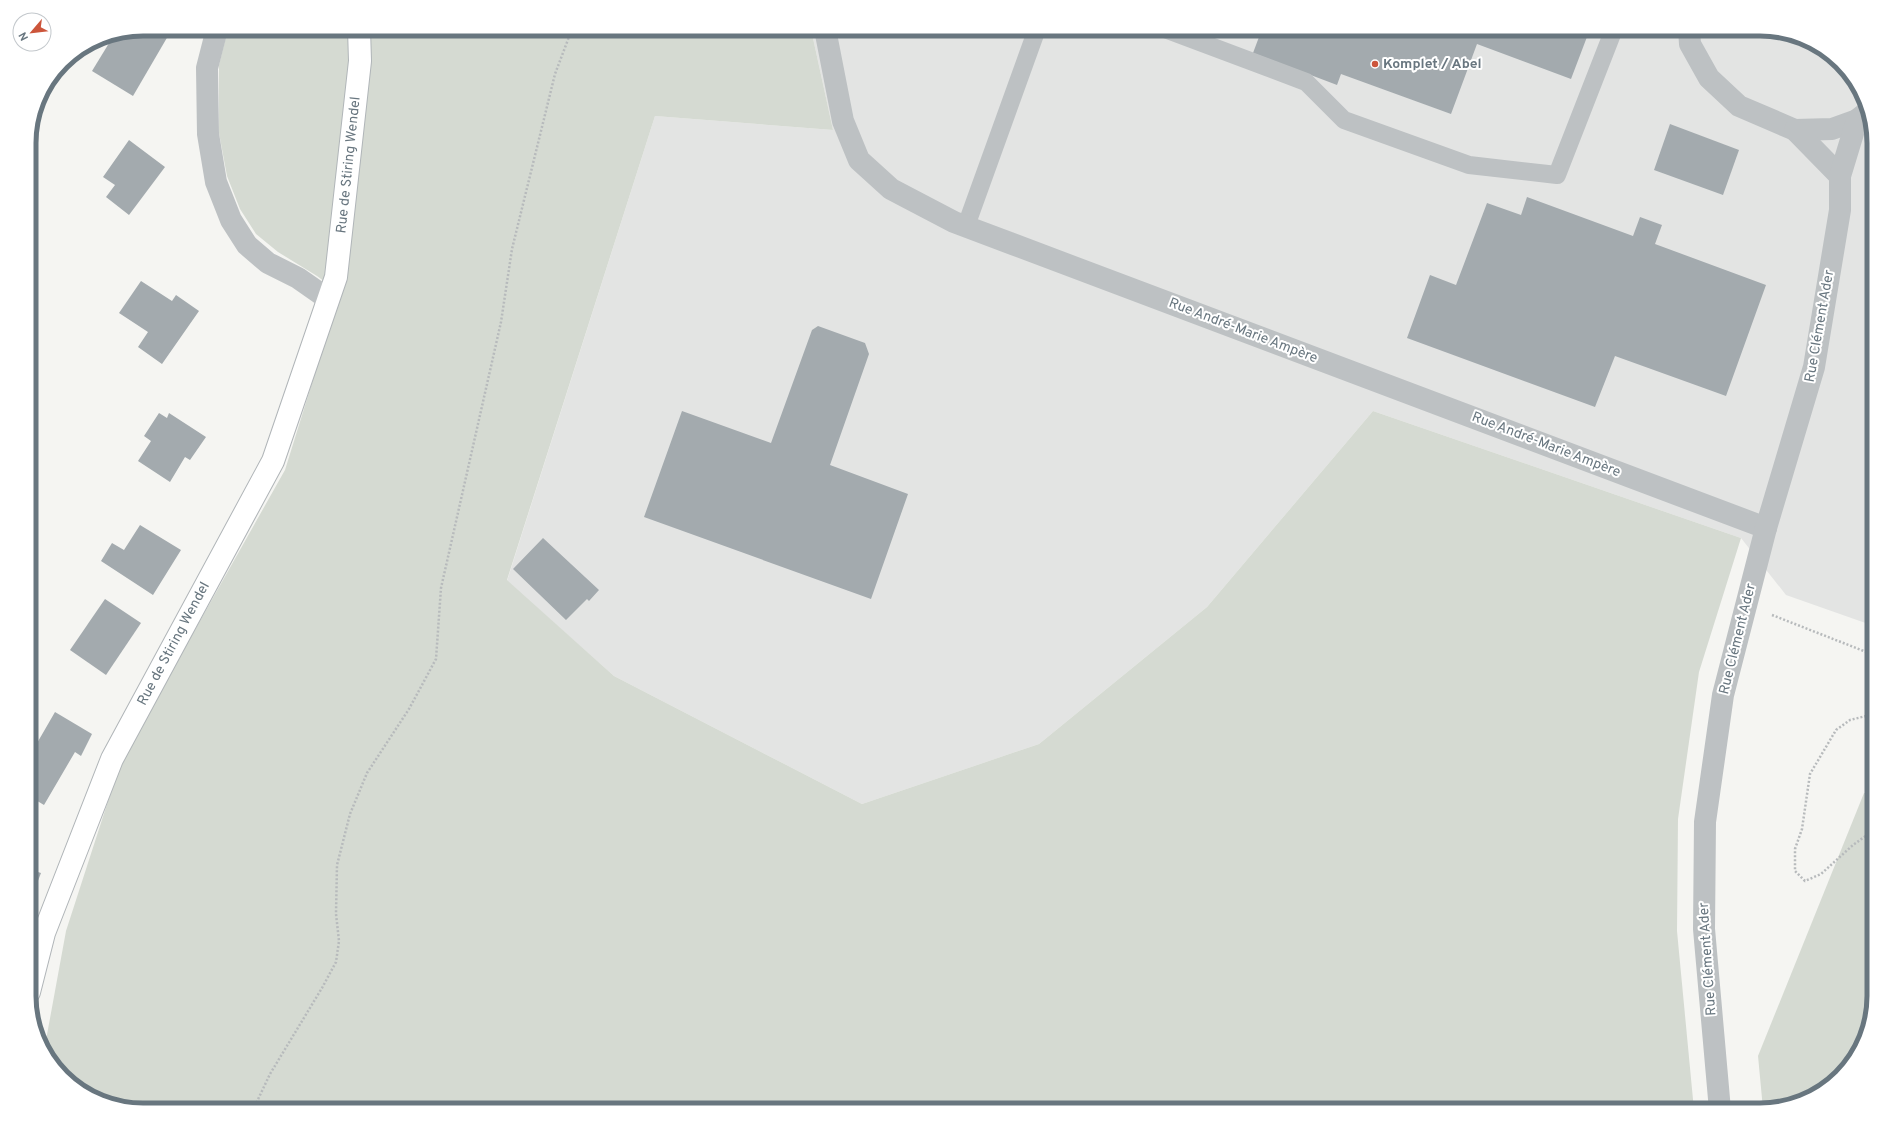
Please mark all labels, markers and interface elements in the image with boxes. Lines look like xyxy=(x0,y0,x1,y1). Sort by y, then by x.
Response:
north arrow xyxy=(12,12,52,52)
text: N xyxy=(16,29,32,43)
place label: Komplet / Abel xyxy=(1383,56,1482,73)
marker: Komplet / Abel xyxy=(1370,59,1380,69)
street label: Rue de Stiring Wendel xyxy=(333,96,365,234)
street label: Rue Clément Ader xyxy=(1802,268,1838,384)
street label: Rue André-Marie Ampère xyxy=(1166,295,1320,367)
street label: Rue André-Marie Ampère xyxy=(1469,409,1623,481)
street label: Rue de Stiring Wendel xyxy=(134,579,214,709)
street label: Rue Clément Ader xyxy=(1716,581,1760,696)
street label: Rue Clément Ader xyxy=(1696,901,1720,1016)

